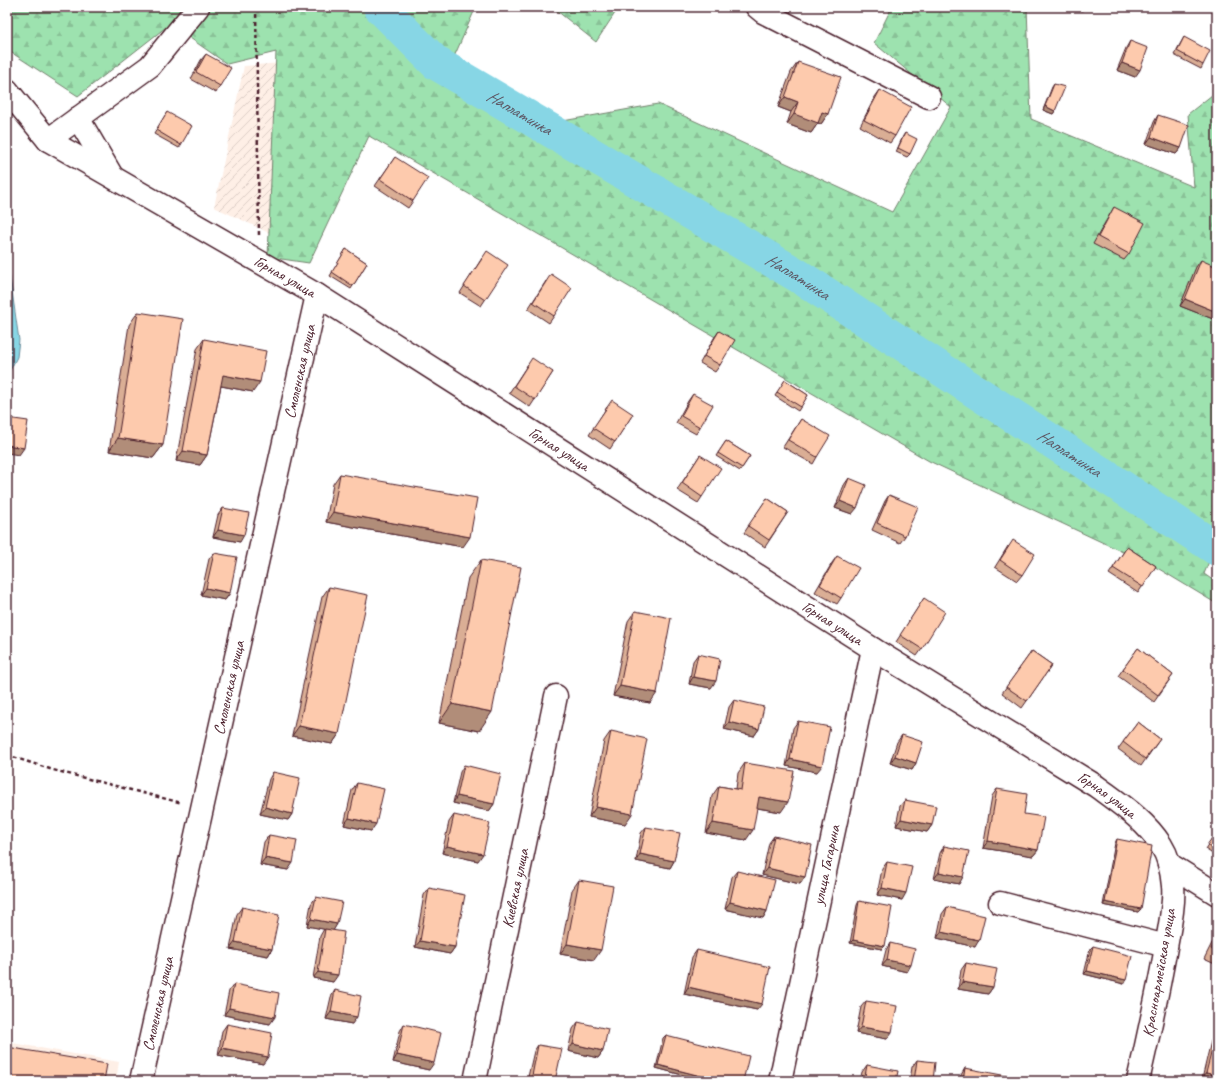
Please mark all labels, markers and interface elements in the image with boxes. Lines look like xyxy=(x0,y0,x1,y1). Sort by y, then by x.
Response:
water label: Наплатинка xyxy=(483,85,557,140)
water label: Наплатинка xyxy=(762,248,835,305)
street label: Горная улица xyxy=(250,251,320,303)
street label: Смоленская улица xyxy=(280,322,320,420)
street label: Горная улица xyxy=(525,422,594,476)
water label: Наплатинка xyxy=(1034,424,1106,482)
street label: Горная улица xyxy=(798,596,867,650)
street label: Смоленская улица xyxy=(209,638,249,737)
street label: Горная улица xyxy=(1074,767,1142,824)
street label: улица Гагарина xyxy=(808,822,845,908)
street label: Киевская улица xyxy=(497,846,534,930)
street label: Красноармейская улица xyxy=(1138,906,1180,1039)
street label: Смоленская улица xyxy=(138,954,179,1053)

